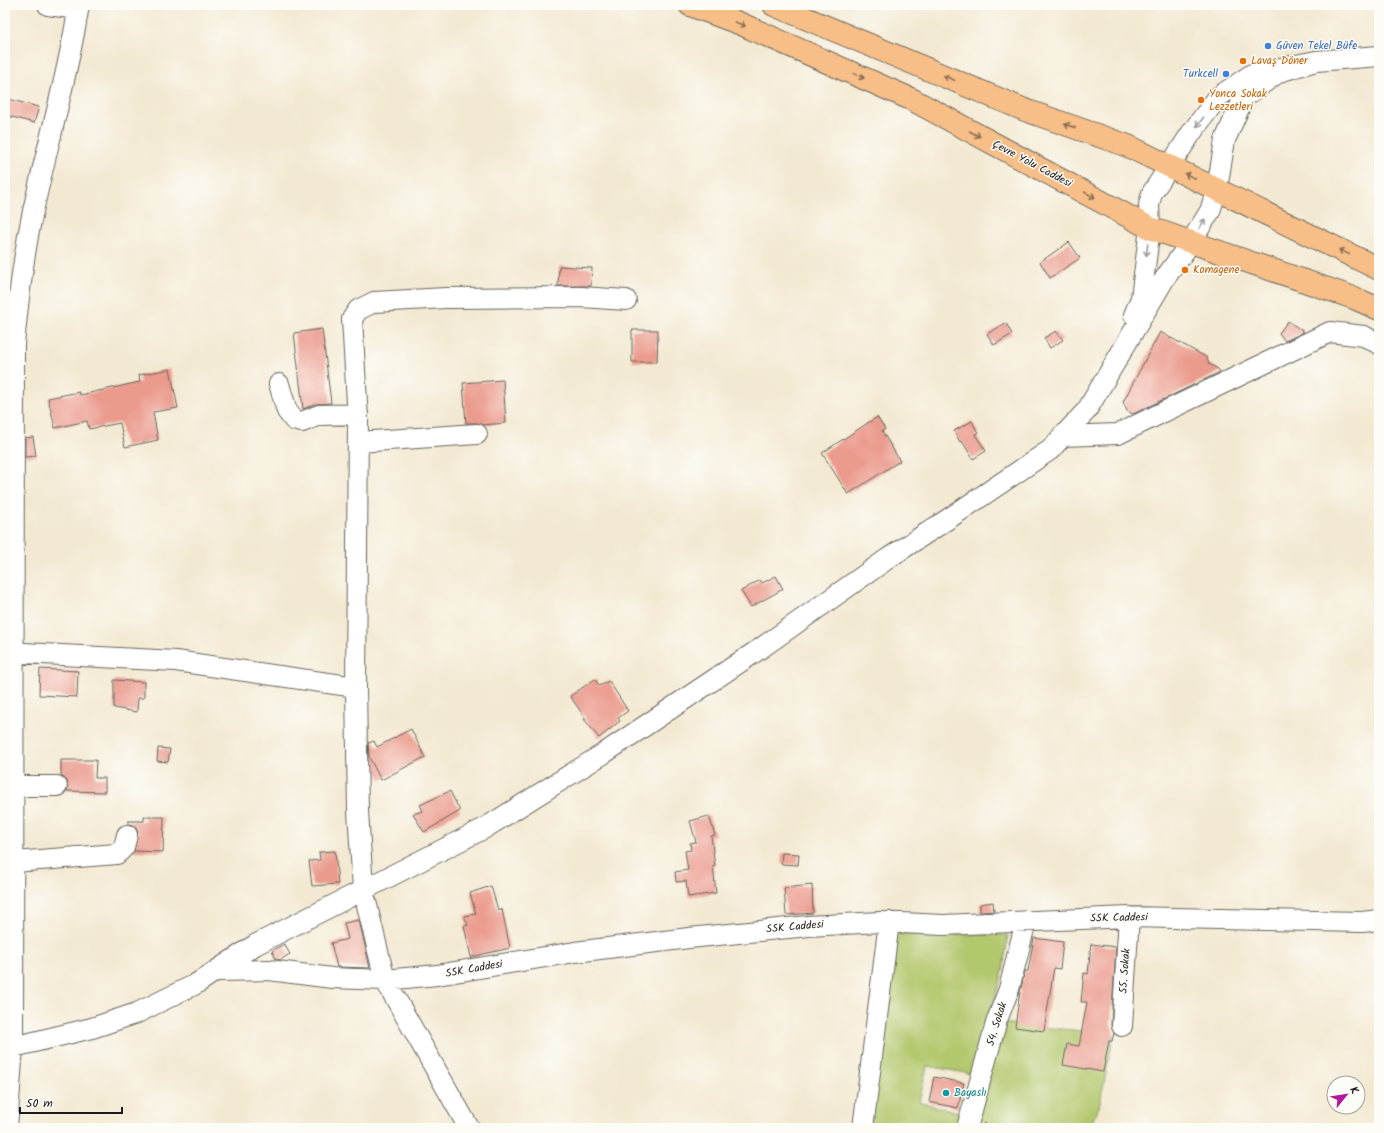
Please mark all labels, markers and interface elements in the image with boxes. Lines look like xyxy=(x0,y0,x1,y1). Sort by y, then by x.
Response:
one-way arrow xyxy=(733,20,745,28)
place label: Güven Tekel Büfe xyxy=(1276,37,1357,55)
marker: Güven Tekel Büfe xyxy=(1263,41,1273,51)
place label: Lavaş Döner xyxy=(1251,52,1309,70)
marker: Lavaş Döner xyxy=(1238,56,1248,66)
place label: Turkcell xyxy=(1183,65,1218,83)
marker: Turkcell xyxy=(1221,69,1231,79)
one-way arrow xyxy=(852,73,864,80)
one-way arrow xyxy=(943,74,955,81)
place label: Yonca Sokak Lezzetleri xyxy=(1209,85,1268,116)
marker: Yonca Sokak Lezzetleri xyxy=(1196,95,1206,105)
one-way arrow xyxy=(1196,116,1204,127)
one-way arrow xyxy=(1064,121,1076,129)
one-way arrow xyxy=(969,131,981,138)
street label: Çevre Yolu Caddesi xyxy=(989,135,1075,193)
one-way arrow xyxy=(1184,172,1196,179)
one-way arrow xyxy=(1084,192,1096,200)
one-way arrow xyxy=(1199,218,1207,230)
one-way arrow xyxy=(1143,243,1151,256)
one-way arrow xyxy=(1338,247,1350,255)
place label: Komagene xyxy=(1193,261,1239,279)
marker: Komagene xyxy=(1180,265,1190,275)
street label: SSK Caddesi xyxy=(1090,908,1148,928)
street label: SSK Caddesi xyxy=(766,915,825,938)
street label: 55. Sokak xyxy=(1114,947,1136,994)
street label: SSK Caddesi xyxy=(444,955,504,983)
street label: 54. Sokak xyxy=(982,999,1012,1048)
north arrow xyxy=(1326,1075,1366,1115)
text: K xyxy=(1344,1083,1363,1098)
place label: Bayaslı xyxy=(954,1084,987,1102)
marker: Bayaslı xyxy=(941,1088,951,1098)
scale bar xyxy=(20,1089,122,1115)
text: 50 m xyxy=(26,1094,53,1113)

